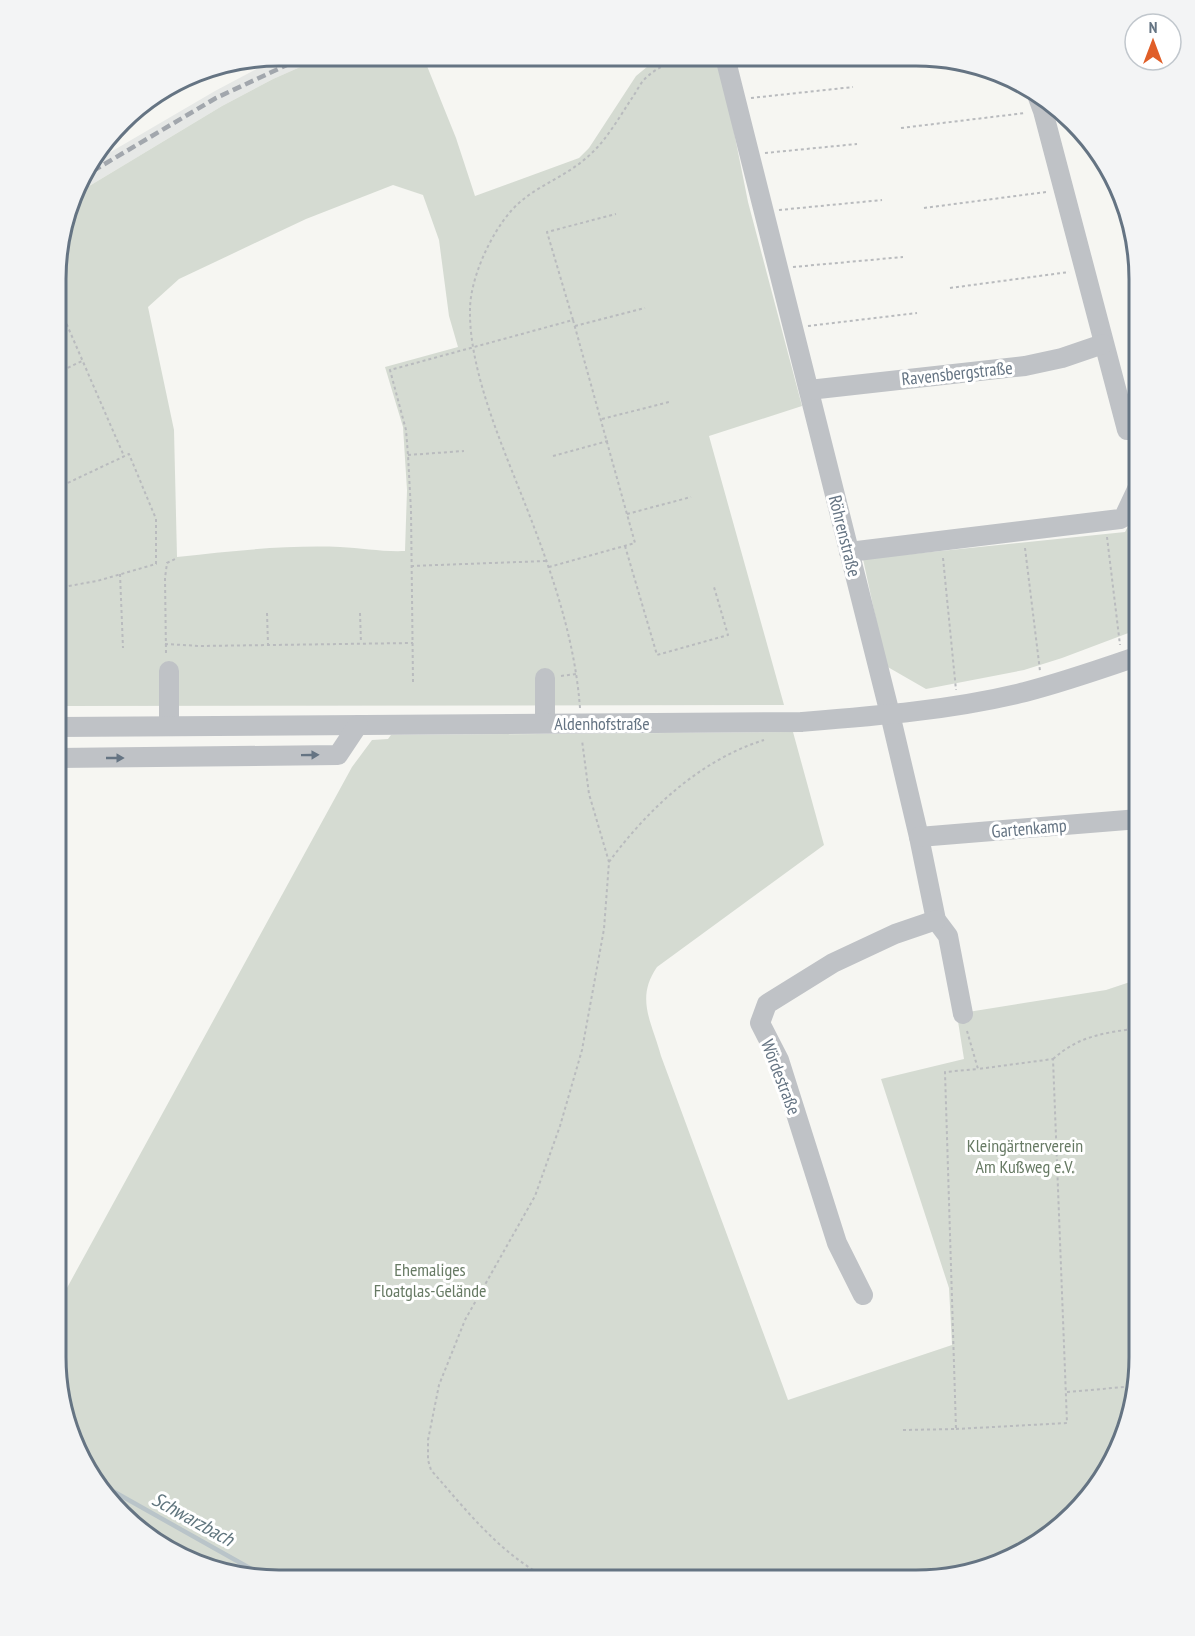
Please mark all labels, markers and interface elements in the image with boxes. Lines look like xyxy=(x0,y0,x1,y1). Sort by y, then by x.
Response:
north arrow xyxy=(1123,12,1183,72)
text: N xyxy=(1149,17,1157,37)
street label: Ravensbergstraße xyxy=(900,356,1014,390)
street label: Röhrenstraße xyxy=(824,493,866,579)
street label: Aldenhofstraße xyxy=(554,712,650,735)
one-way arrow xyxy=(301,751,320,760)
one-way arrow xyxy=(106,753,125,763)
street label: Gartenkamp xyxy=(990,813,1068,843)
street label: Wördestraße xyxy=(756,1036,806,1118)
park label: Kleingärtnerverein Am Kußweg e.V. xyxy=(967,1134,1083,1178)
park label: Ehemaliges Floatglas-Gelände xyxy=(374,1258,486,1302)
water label: Schwarzbach xyxy=(148,1486,240,1553)

